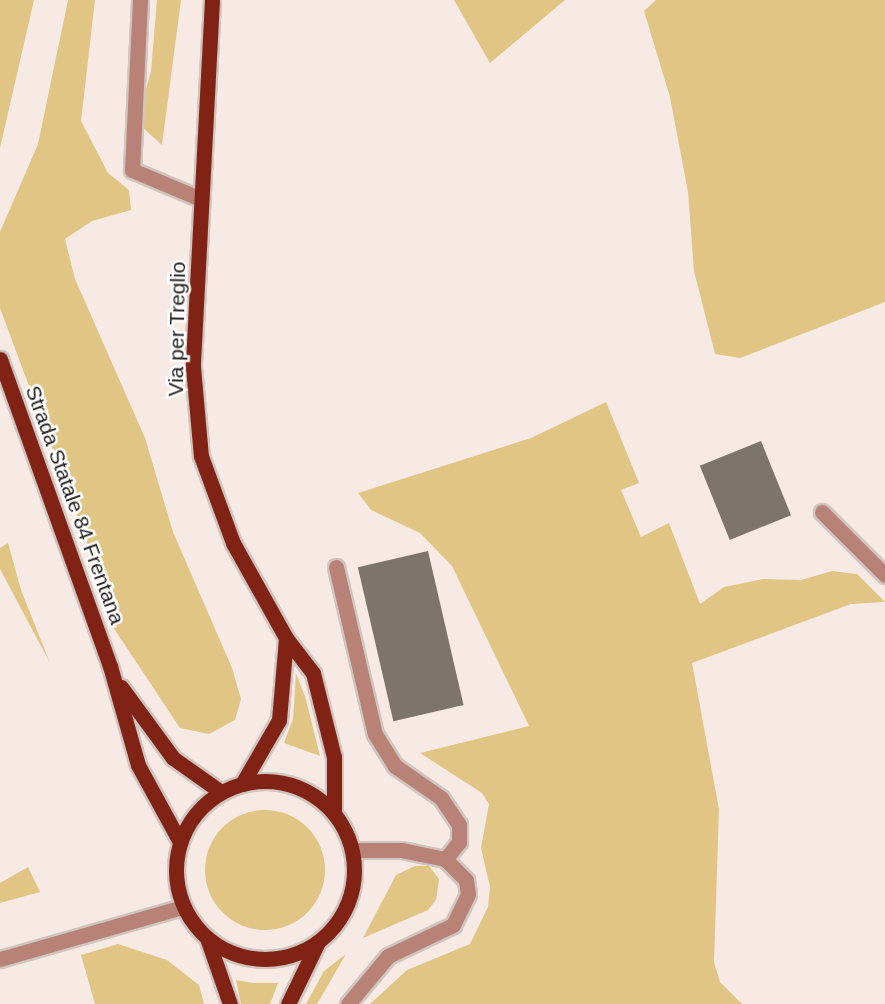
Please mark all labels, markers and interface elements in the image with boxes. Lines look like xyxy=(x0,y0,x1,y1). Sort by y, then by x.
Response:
street label: Via per Treglio xyxy=(163,261,191,397)
street label: Strada Statale 84 Frentana xyxy=(20,382,130,628)

